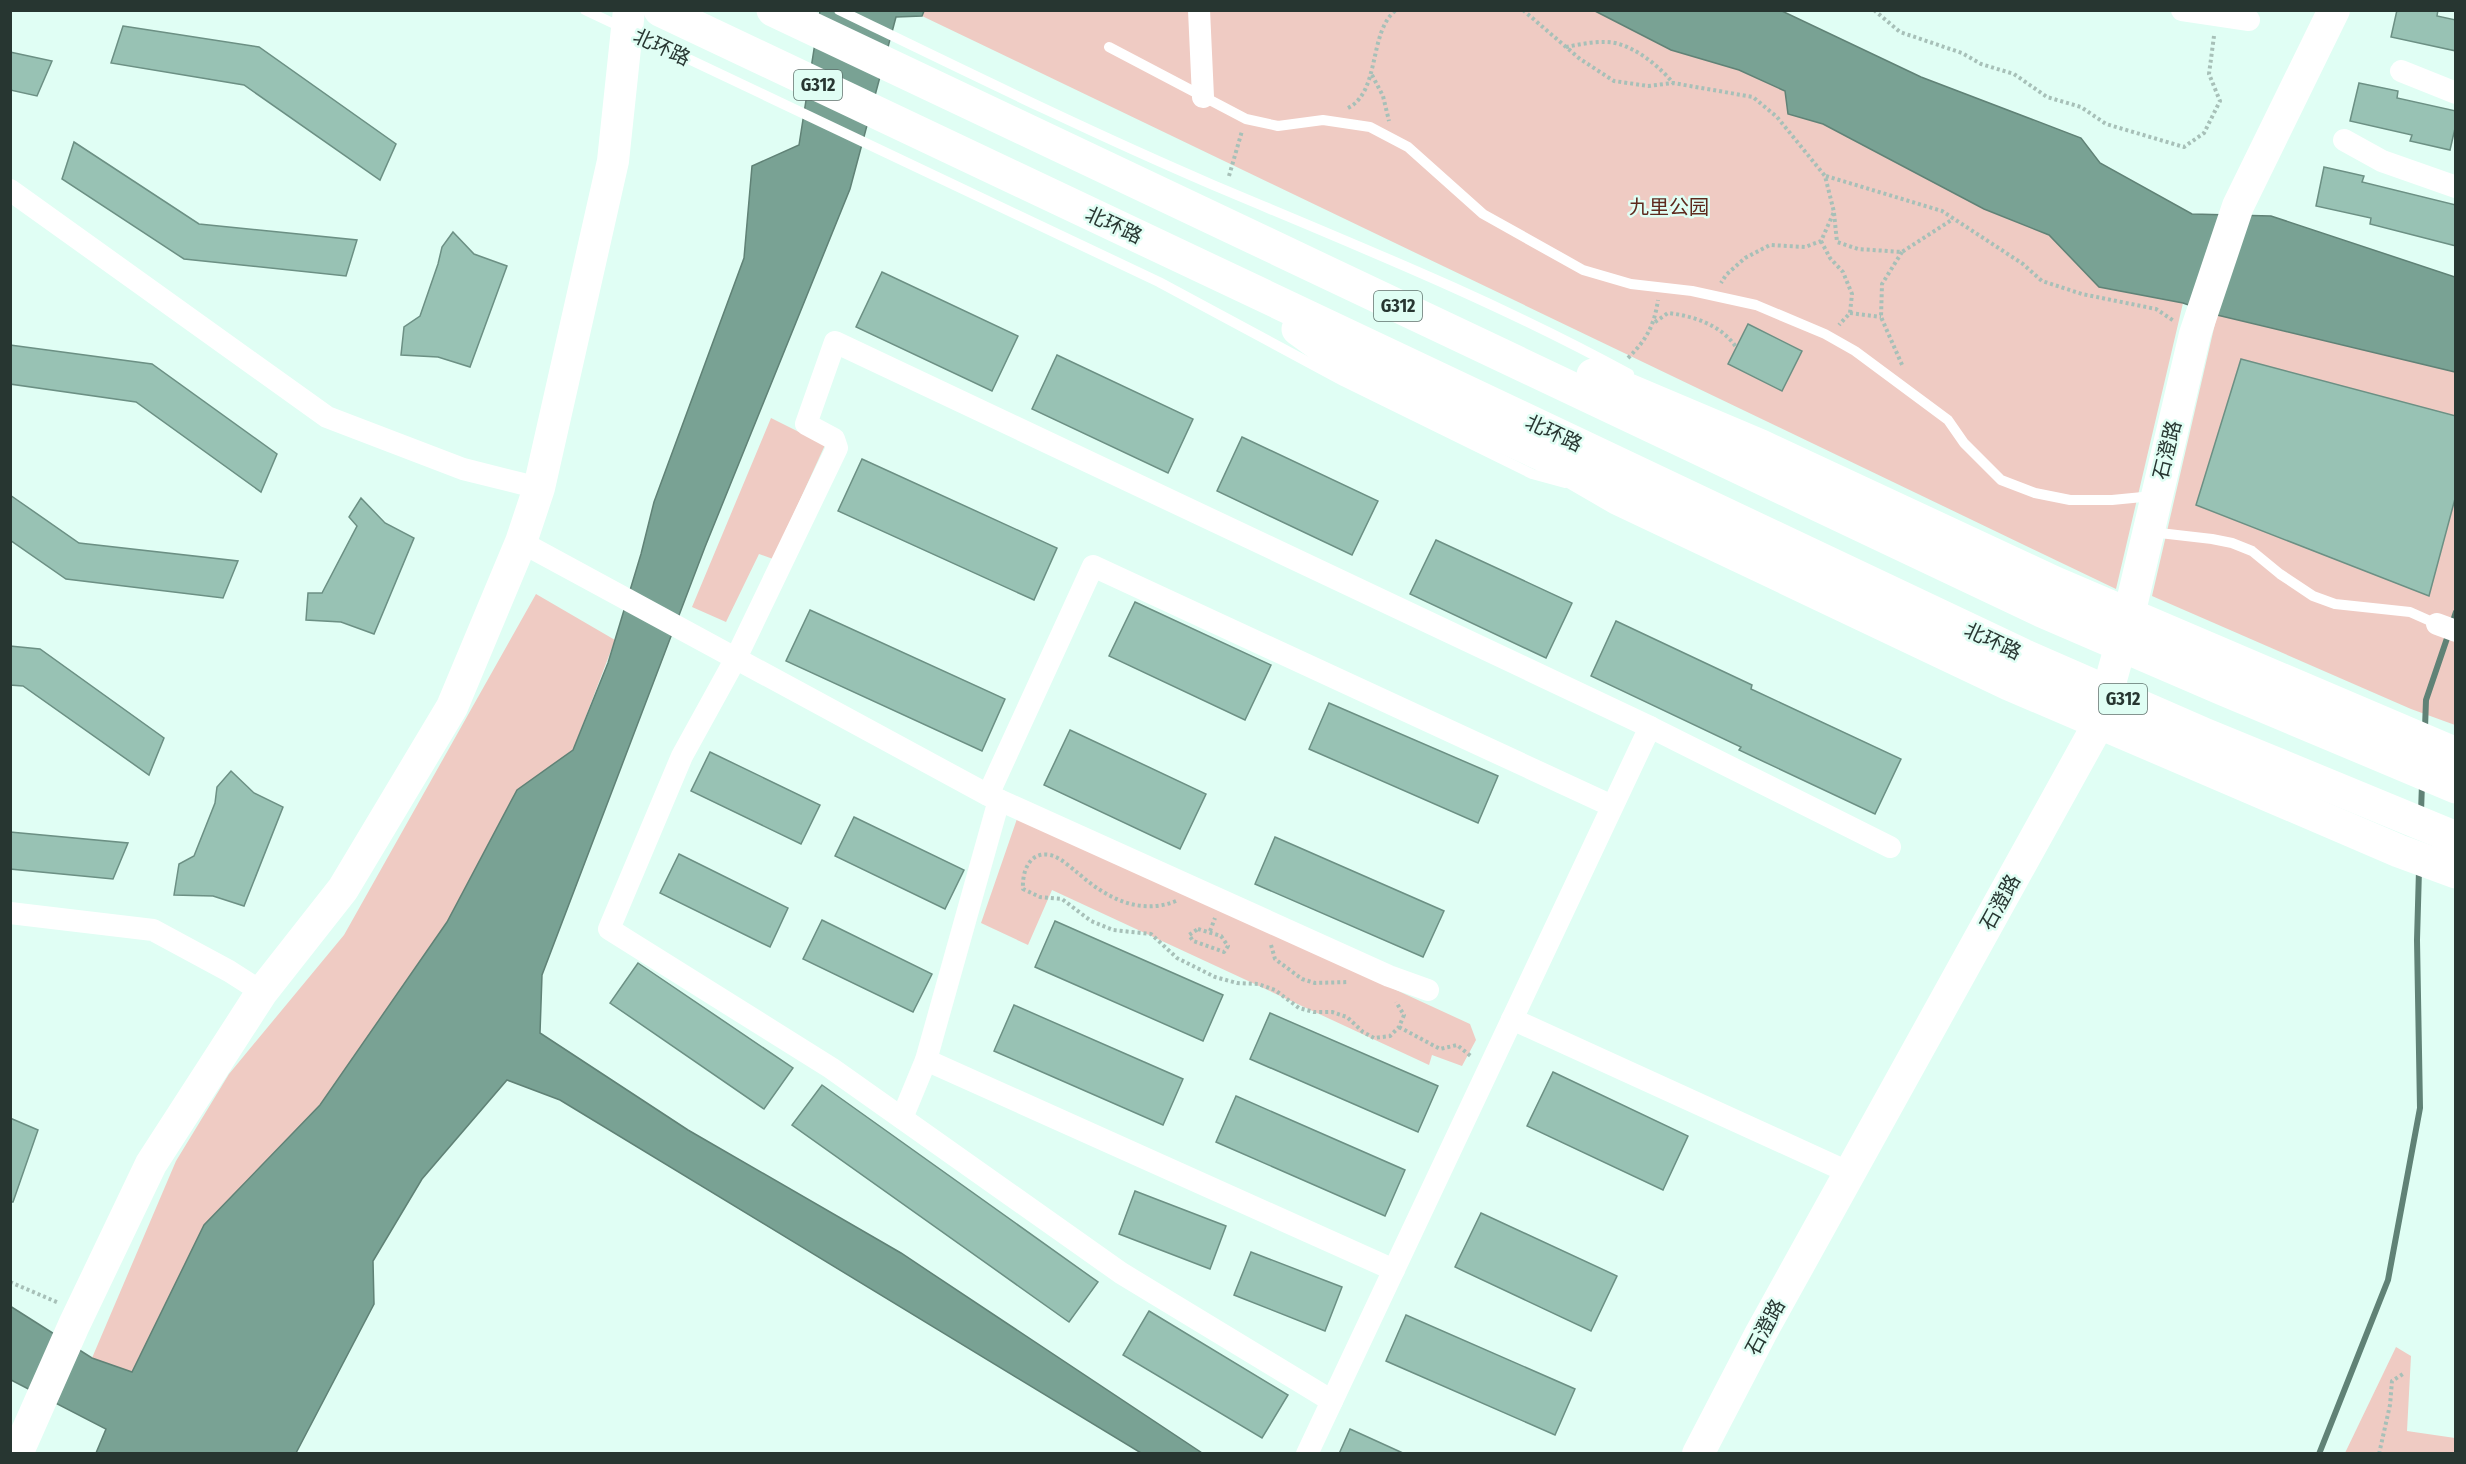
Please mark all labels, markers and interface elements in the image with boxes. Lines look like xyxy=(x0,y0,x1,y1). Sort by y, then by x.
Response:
street label: 北环路 xyxy=(630,23,694,71)
road number: G312 xyxy=(794,70,842,100)
park label: 九里公园 xyxy=(1629,195,1709,219)
street label: 北环路 xyxy=(1082,201,1146,249)
road number: G312 xyxy=(1374,291,1422,321)
street label: 北环路 xyxy=(1522,409,1586,457)
street label: 石澄路 xyxy=(2148,418,2186,482)
street label: 北环路 xyxy=(1961,617,2025,665)
road number: G312 xyxy=(2099,684,2147,714)
street label: 石澄路 xyxy=(1975,870,2025,934)
street label: 石澄路 xyxy=(1740,1295,1790,1359)

